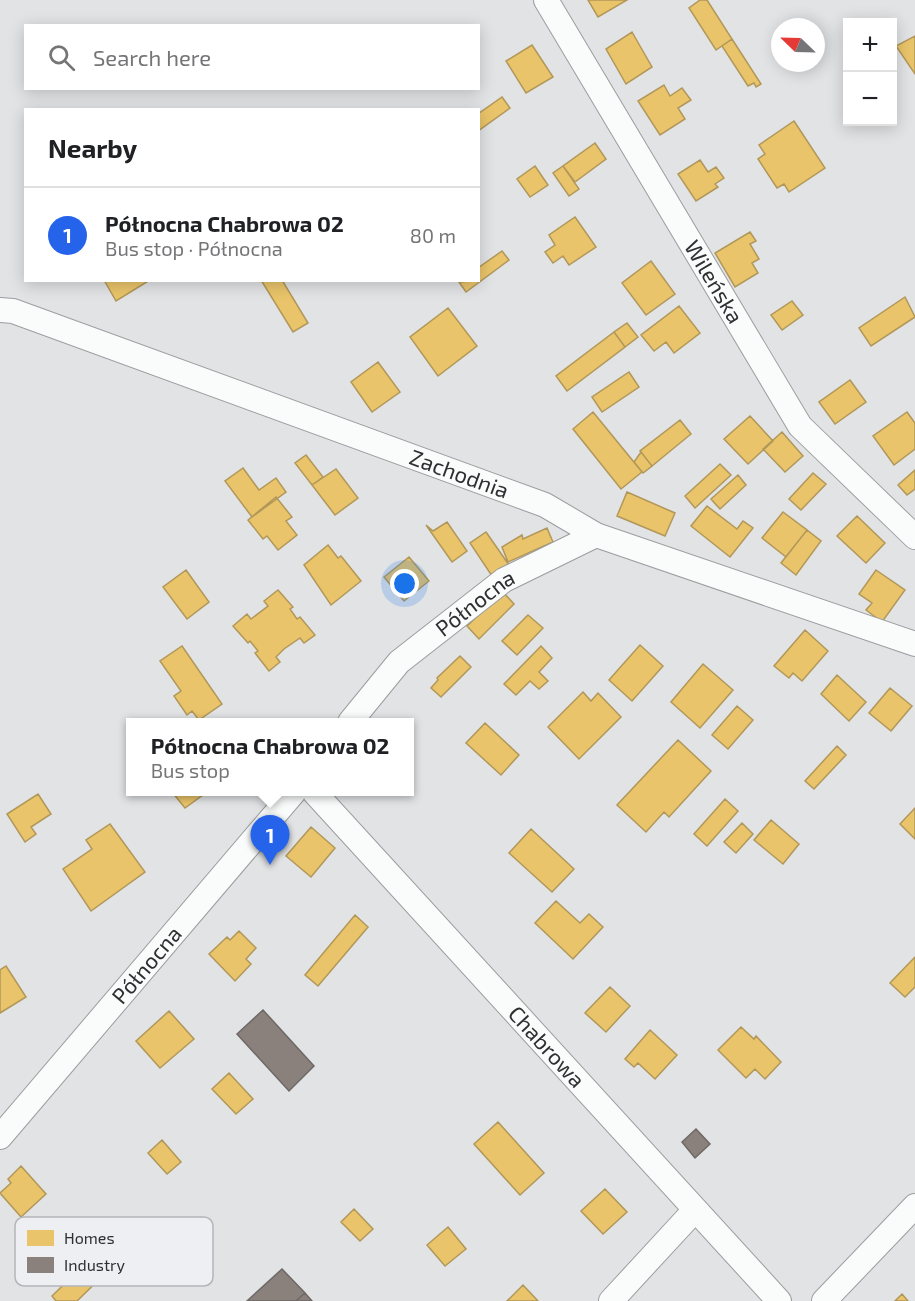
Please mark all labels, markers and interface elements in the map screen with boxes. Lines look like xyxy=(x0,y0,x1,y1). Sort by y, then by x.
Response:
north arrow xyxy=(771,18,825,72)
map controls xyxy=(843,18,897,126)
button: + xyxy=(843,18,897,72)
search box xyxy=(24,24,480,90)
icon: search xyxy=(45,41,78,74)
text: Search here xyxy=(93,44,211,70)
button: − xyxy=(843,72,897,126)
text: Nearby xyxy=(48,132,137,163)
text: Północna Chabrowa 02 xyxy=(105,210,344,236)
text: 1 xyxy=(63,223,72,247)
text: 80 m xyxy=(410,223,456,247)
street label: Wileńska xyxy=(680,235,750,327)
text: Bus stop · Północna xyxy=(105,236,283,260)
street label: Zachodnia xyxy=(406,443,513,503)
street label: Północna xyxy=(430,563,518,641)
your location xyxy=(390,569,419,598)
popup xyxy=(126,718,414,796)
text: Północna Chabrowa 02 xyxy=(151,732,389,758)
text: Bus stop xyxy=(151,758,230,782)
pin: 1 xyxy=(250,816,290,865)
street label: Północna xyxy=(106,920,186,1008)
street label: Chabrowa xyxy=(504,1000,591,1092)
legend xyxy=(15,1217,213,1286)
text: Homes xyxy=(64,1228,115,1247)
text: Industry xyxy=(64,1255,125,1274)

